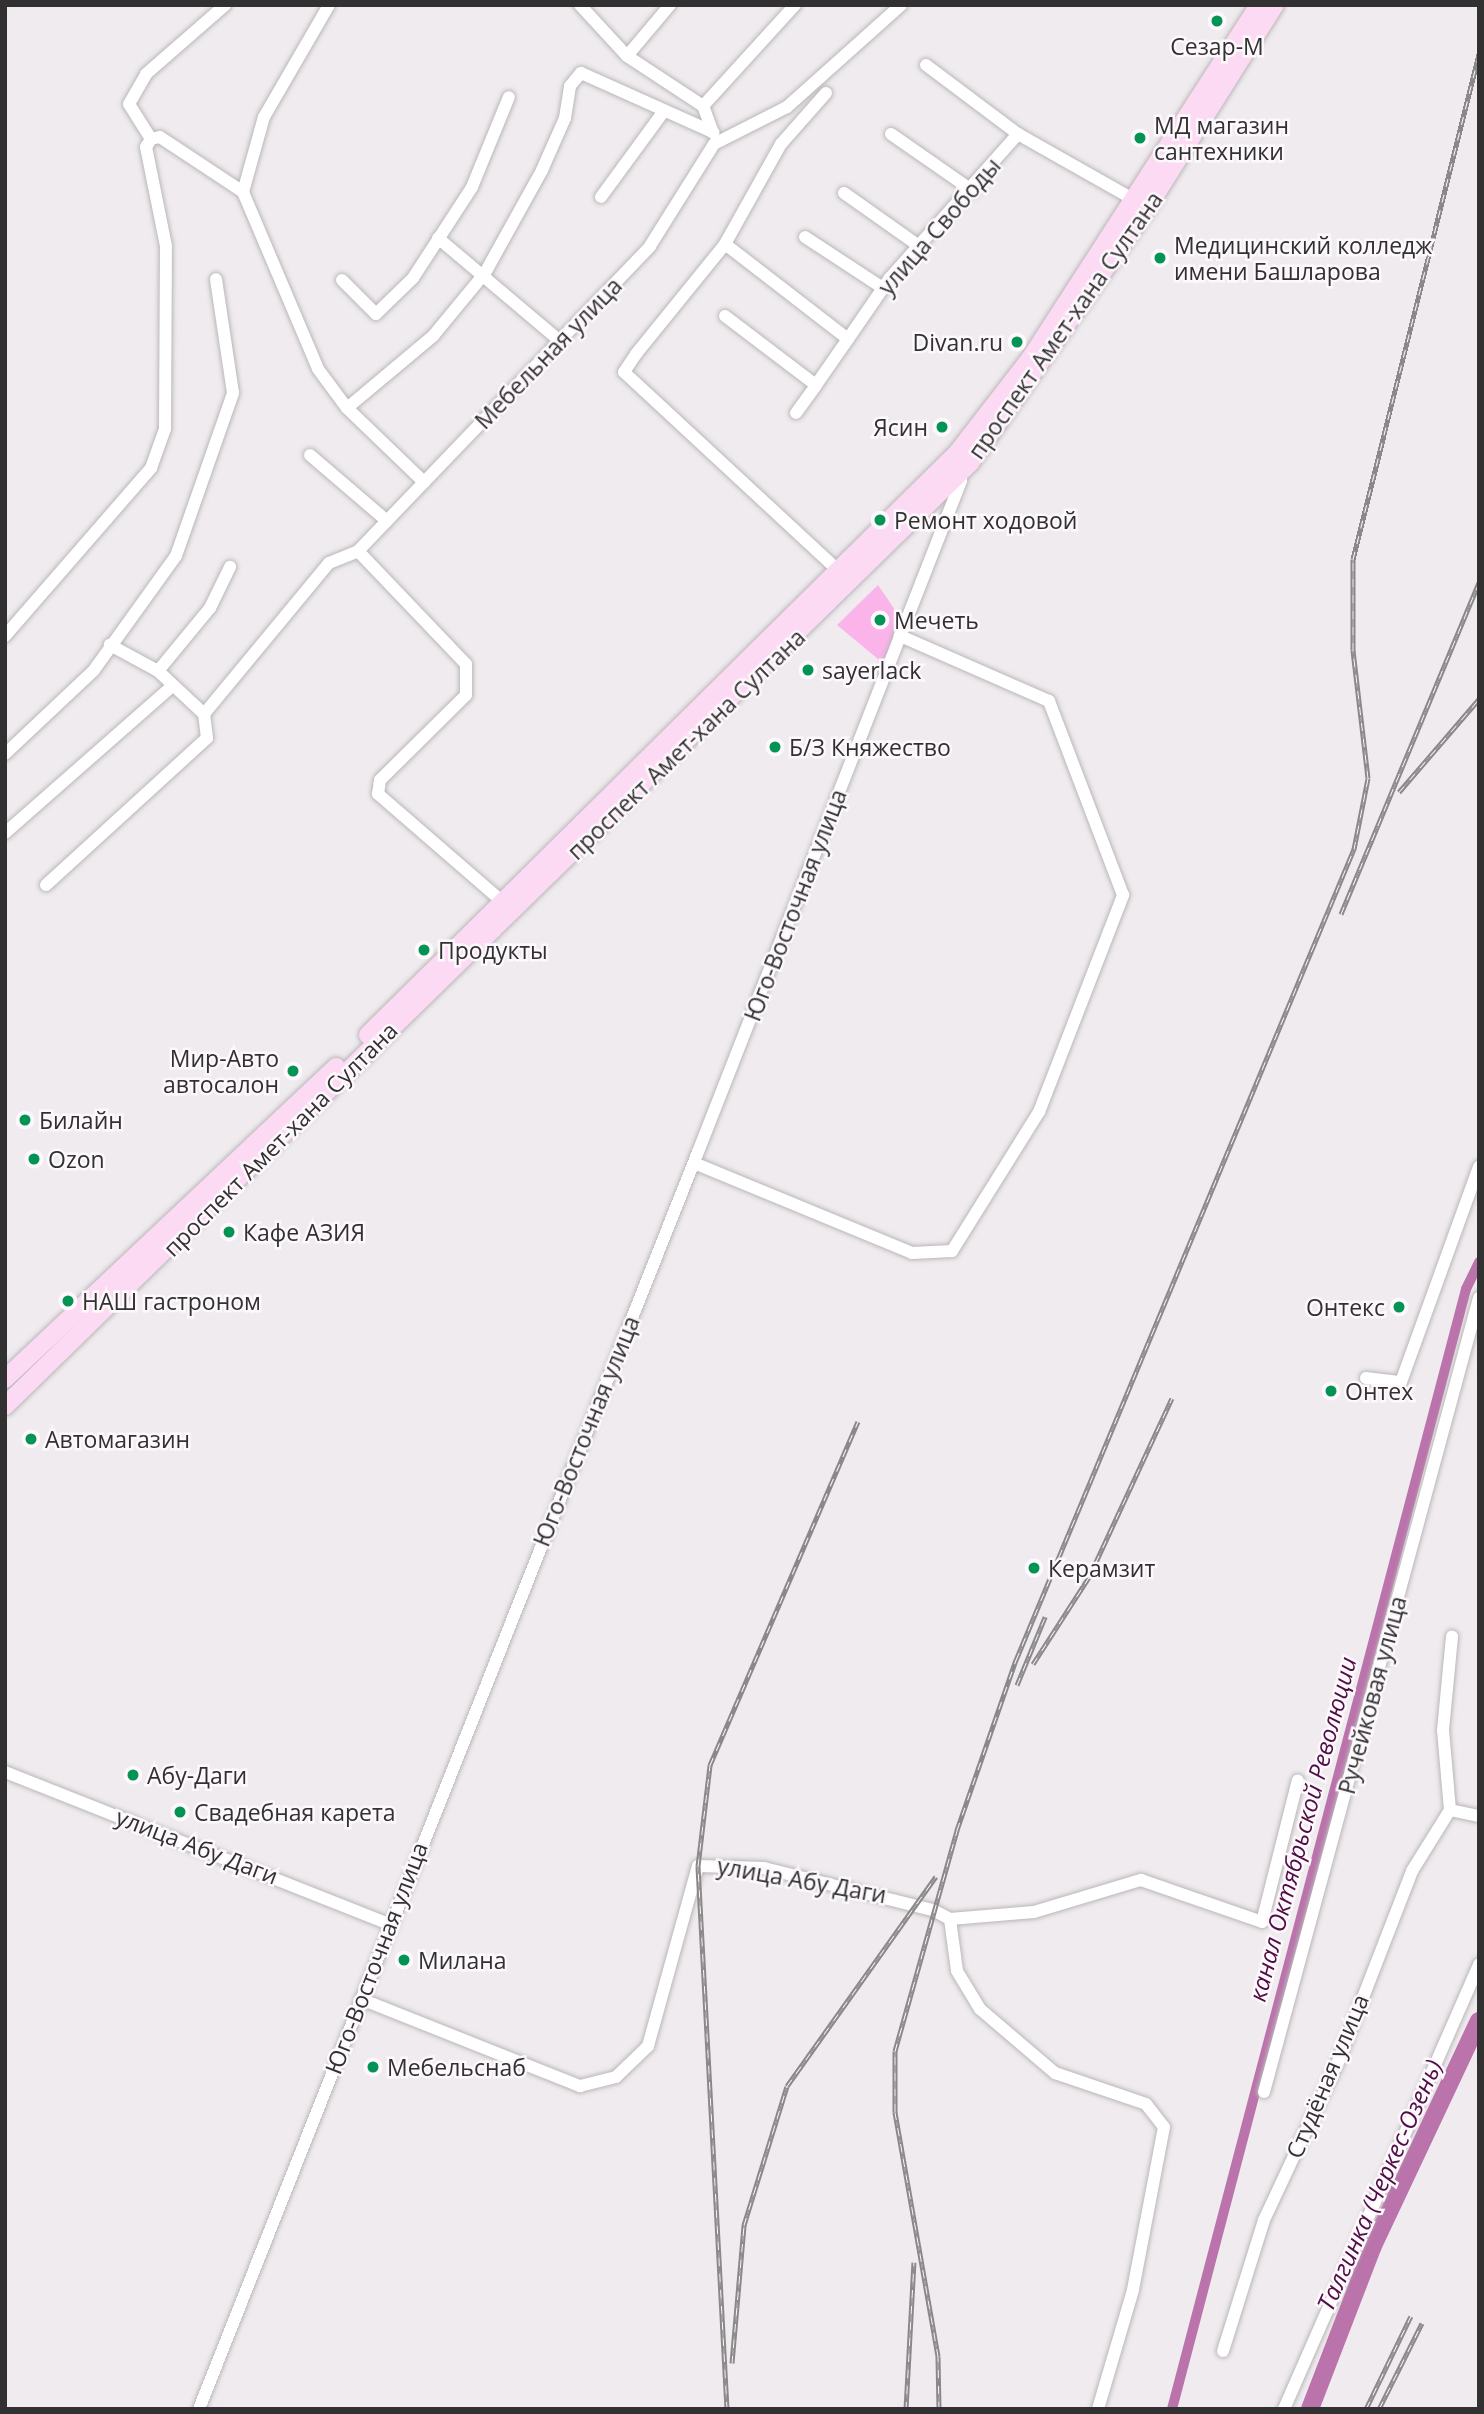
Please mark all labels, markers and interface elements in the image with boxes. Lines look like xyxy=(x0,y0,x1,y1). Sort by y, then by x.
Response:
marker: Сезар-М xyxy=(1209,13,1225,29)
place label: Сезар-М xyxy=(1170,32,1264,60)
place label: МД магазин сантехники xyxy=(1154,111,1289,165)
marker: МД магазин сантехники xyxy=(1132,130,1148,146)
street label: улица Свободы xyxy=(872,152,1006,300)
street label: проспект Амет-хана Султана xyxy=(962,186,1168,464)
place label: Медицинский колледж имени Башларова xyxy=(1174,231,1432,285)
marker: Медицинский колледж имени Башларова xyxy=(1152,250,1168,266)
street label: Мебельная улица xyxy=(469,272,627,434)
place label: Divan.ru xyxy=(913,328,1003,356)
marker: Divan.ru xyxy=(1009,334,1025,350)
place label: Ясин xyxy=(873,413,928,441)
marker: Ясин xyxy=(934,419,950,435)
place label: Ремонт ходовой xyxy=(894,506,1077,534)
marker: Ремонт ходовой xyxy=(872,512,888,528)
place label: Мечеть xyxy=(894,606,979,634)
marker: Мечеть xyxy=(872,612,888,628)
street label: проспект Амет-хана Султана xyxy=(561,623,811,865)
place label: sayerlack xyxy=(822,656,921,684)
marker: sayerlack xyxy=(800,662,816,678)
place label: Б/З Княжество xyxy=(789,733,951,761)
marker: Б/З Княжество xyxy=(767,739,783,755)
street label: Юго-Восточная улица xyxy=(738,785,852,1025)
place label: Продукты xyxy=(438,936,548,964)
marker: Продукты xyxy=(416,942,432,958)
street label: проспект Амет-хана Султана xyxy=(157,1016,403,1262)
place label: Мир-Авто автосалон xyxy=(163,1044,279,1098)
marker: Мир-Авто автосалон xyxy=(285,1063,301,1079)
place label: Билайн xyxy=(39,1106,123,1134)
marker: Билайн xyxy=(17,1112,33,1128)
place label: Ozon xyxy=(48,1145,105,1173)
marker: Ozon xyxy=(26,1151,42,1167)
place label: Кафе АЗИЯ xyxy=(243,1218,365,1246)
marker: Кафе АЗИЯ xyxy=(221,1224,237,1240)
place label: НАШ гастроном xyxy=(82,1287,261,1315)
marker: НАШ гастроном xyxy=(60,1293,76,1309)
place label: Онтекс xyxy=(1306,1293,1385,1321)
marker: Онтекс xyxy=(1391,1299,1407,1315)
street label: Юго-Восточная улица xyxy=(527,1312,645,1550)
place label: Онтех xyxy=(1345,1377,1413,1405)
marker: Онтех xyxy=(1323,1383,1339,1399)
place label: Автомагазин xyxy=(45,1425,190,1453)
marker: Автомагазин xyxy=(23,1431,39,1447)
place label: Керамзит xyxy=(1048,1554,1155,1582)
marker: Керамзит xyxy=(1026,1560,1042,1576)
street label: Ручейковая улица xyxy=(1332,1593,1412,1797)
water label: канал Октябрьской Революции xyxy=(1242,1654,1362,2004)
place label: Абу-Даги xyxy=(147,1761,247,1789)
marker: Абу-Даги xyxy=(125,1767,141,1783)
place label: Свадебная карета xyxy=(194,1798,396,1826)
street label: улица Абу Даги xyxy=(112,1802,282,1890)
marker: Свадебная карета xyxy=(172,1804,188,1820)
street label: Юго-Восточная улица xyxy=(319,1838,433,2078)
street label: улица Абу Даги xyxy=(715,1852,889,1908)
place label: Милана xyxy=(418,1946,507,1974)
marker: Милана xyxy=(396,1952,412,1968)
street label: Студёная улица xyxy=(1280,1990,1374,2162)
place label: Мебельснаб xyxy=(387,2053,526,2081)
water label: Талгинка (Черкес-Озень) xyxy=(1311,2055,1447,2315)
marker: Мебельснаб xyxy=(365,2059,381,2075)

